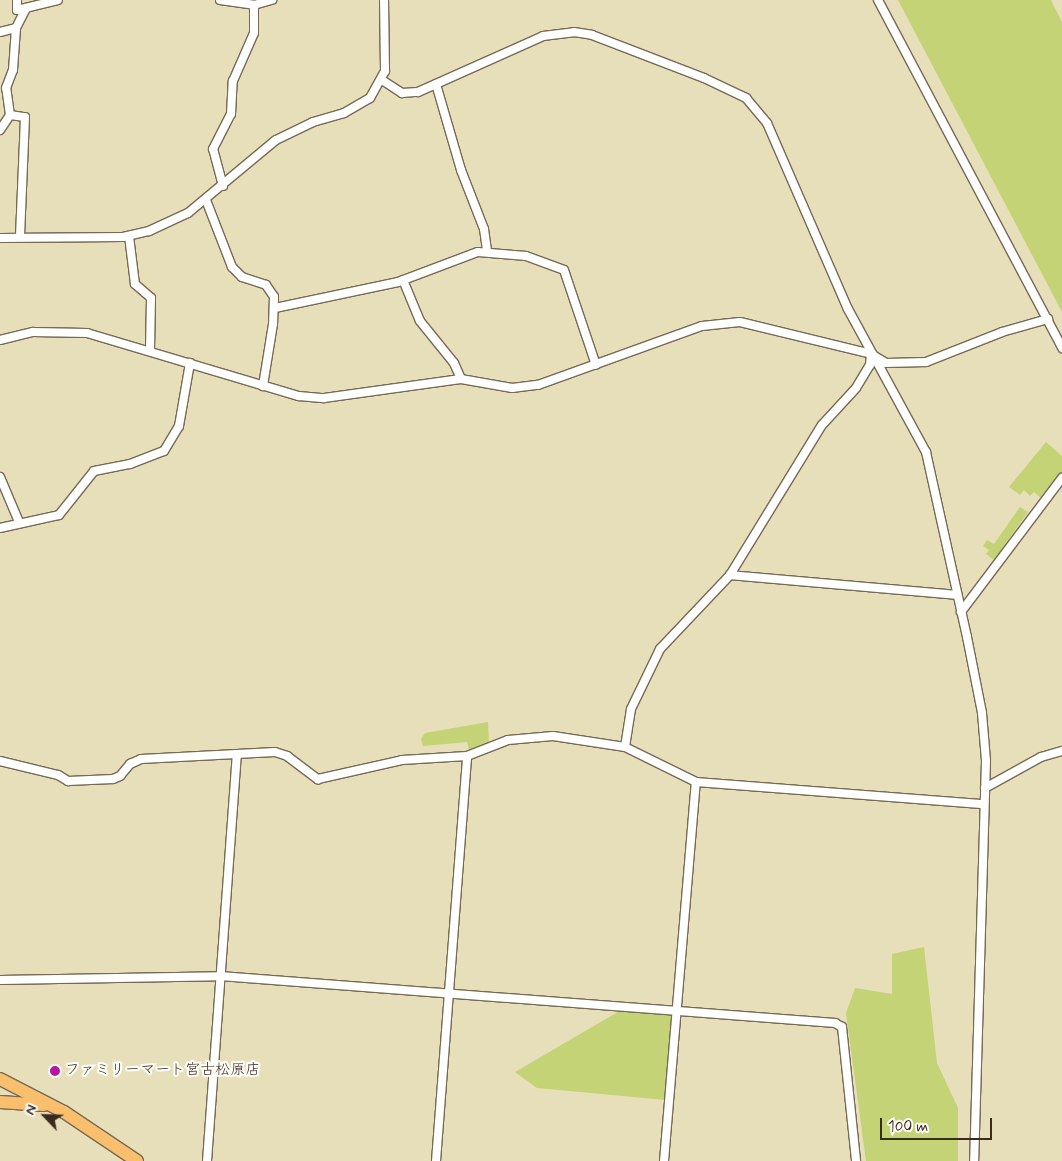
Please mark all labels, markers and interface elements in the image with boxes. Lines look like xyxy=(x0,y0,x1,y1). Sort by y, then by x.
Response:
place label: ファミリーマート宮古松原店 xyxy=(65,1062,260,1080)
marker: ファミリーマート宮古松原店 xyxy=(49,1065,61,1077)
north arrow xyxy=(20,1091,70,1141)
text: N xyxy=(21,1102,41,1118)
scale bar xyxy=(882,1108,994,1140)
text: 100 m xyxy=(888,1117,928,1137)

